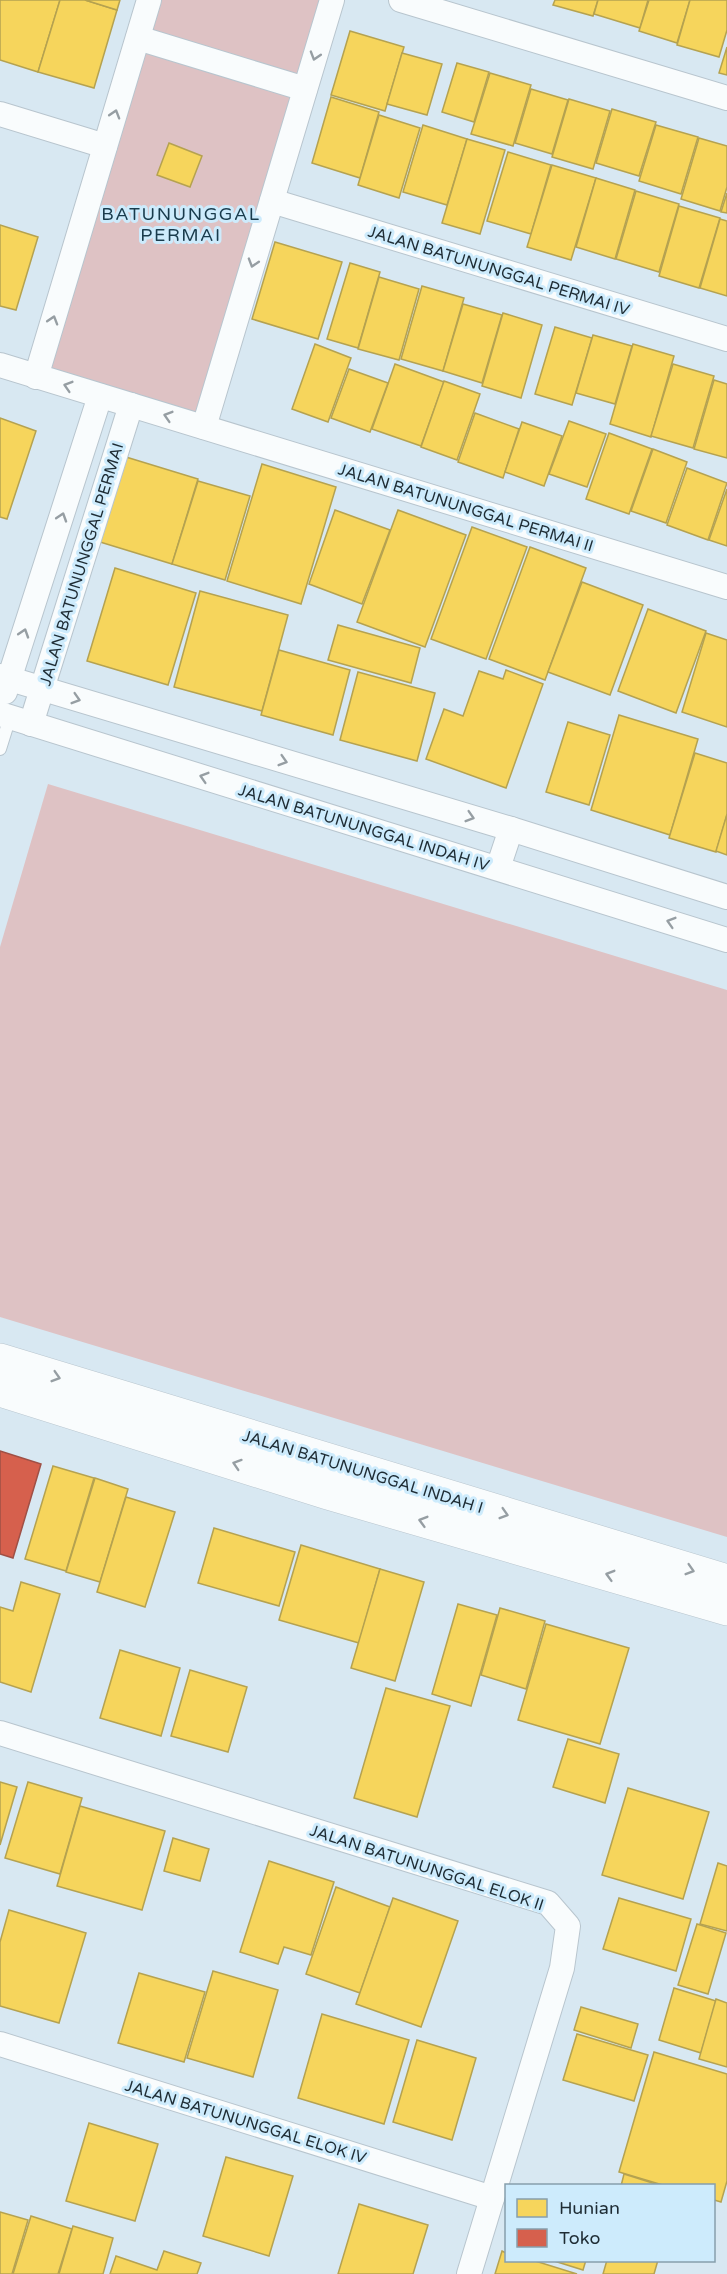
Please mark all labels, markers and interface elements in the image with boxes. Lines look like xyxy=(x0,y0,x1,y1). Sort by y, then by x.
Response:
one-way arrow xyxy=(310,50,322,61)
one-way arrow xyxy=(108,109,120,120)
district label: BATUNUNGGAL PERMAI xyxy=(101,203,261,246)
street label: JALAN BATUNUNGGAL PERMAI IV xyxy=(365,222,632,320)
one-way arrow xyxy=(248,257,260,268)
one-way arrow xyxy=(46,316,58,326)
one-way arrow xyxy=(63,381,74,393)
one-way arrow xyxy=(163,411,174,423)
street label: JALAN BATUNUNGGAL PERMAI xyxy=(35,440,128,688)
street label: JALAN BATUNUNGGAL PERMAI II xyxy=(336,459,596,556)
one-way arrow xyxy=(54,512,67,523)
one-way arrow xyxy=(17,628,29,639)
one-way arrow xyxy=(70,692,81,704)
one-way arrow xyxy=(277,754,288,766)
one-way arrow xyxy=(199,772,210,784)
street label: JALAN BATUNUNGGAL INDAH IV xyxy=(236,780,492,876)
one-way arrow xyxy=(464,810,475,822)
one-way arrow xyxy=(666,917,677,929)
one-way arrow xyxy=(50,1370,61,1382)
street label: JALAN BATUNUNGGAL INDAH I xyxy=(240,1426,485,1518)
one-way arrow xyxy=(232,1459,242,1471)
one-way arrow xyxy=(498,1507,509,1519)
one-way arrow xyxy=(418,1516,429,1528)
one-way arrow xyxy=(684,1563,695,1575)
one-way arrow xyxy=(605,1570,616,1582)
street label: JALAN BATUNUNGGAL ELOK II xyxy=(307,1821,546,1915)
street label: JALAN BATUNUNGGAL ELOK IV xyxy=(123,2076,369,2168)
legend xyxy=(505,2184,715,2262)
text: Hunian xyxy=(559,2197,620,2219)
text: Toko xyxy=(559,2227,600,2249)

